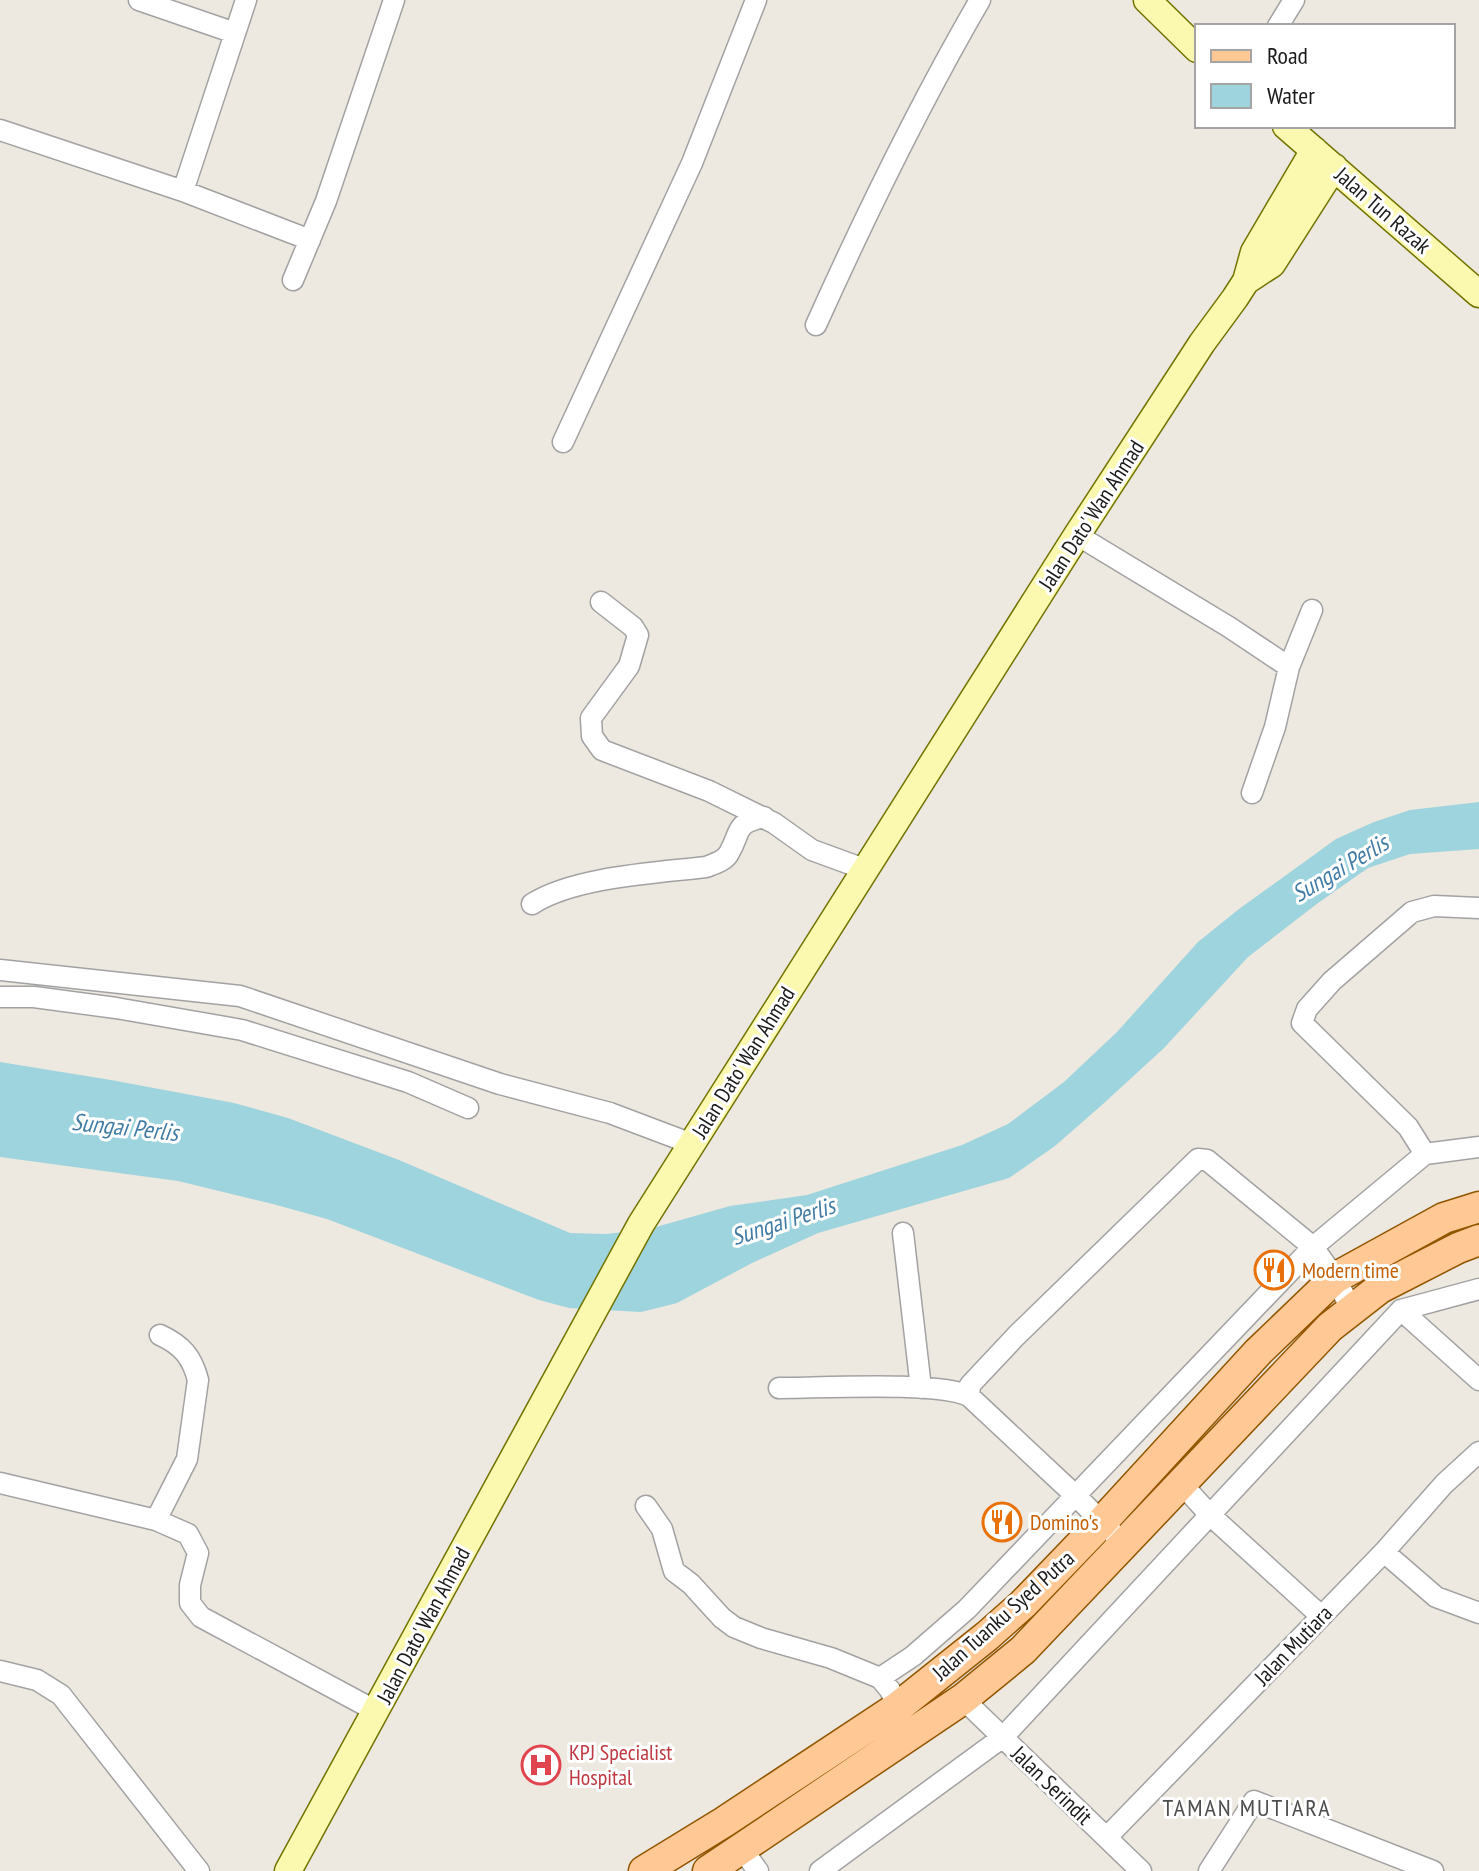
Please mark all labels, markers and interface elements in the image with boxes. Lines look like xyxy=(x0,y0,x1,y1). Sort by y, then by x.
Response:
legend xyxy=(1195,24,1455,128)
text: Road xyxy=(1267,40,1308,71)
text: Water xyxy=(1267,80,1315,111)
street label: Jalan Tun Razak xyxy=(1328,160,1437,260)
street label: Jalan Dato' Wan Ahmad xyxy=(1032,435,1150,596)
water label: Sungai Perlis xyxy=(1286,826,1396,909)
street label: Jalan Dato' Wan Ahmad xyxy=(685,981,801,1144)
water label: Sungai Perlis xyxy=(70,1106,183,1148)
water label: Sungai Perlis xyxy=(727,1189,841,1252)
restaurant icon: Modern time xyxy=(1253,1249,1295,1291)
place label: Modern time xyxy=(1302,1256,1399,1284)
restaurant icon: Domino's xyxy=(981,1501,1023,1543)
place label: Domino's xyxy=(1030,1508,1099,1536)
street label: Jalan Dato' Wan Ahmad xyxy=(370,1542,476,1709)
street label: Jalan Tuanku Syed Putra xyxy=(926,1544,1080,1687)
street label: Jalan Mutiara xyxy=(1247,1599,1338,1692)
place label: KPJ Specialist Hospital xyxy=(569,1738,672,1791)
street label: Jalan Serindit xyxy=(1005,1739,1098,1830)
hospital icon: KPJ Specialist Hospital xyxy=(520,1744,562,1786)
district label: TAMAN MUTIARA xyxy=(1162,1792,1332,1823)

